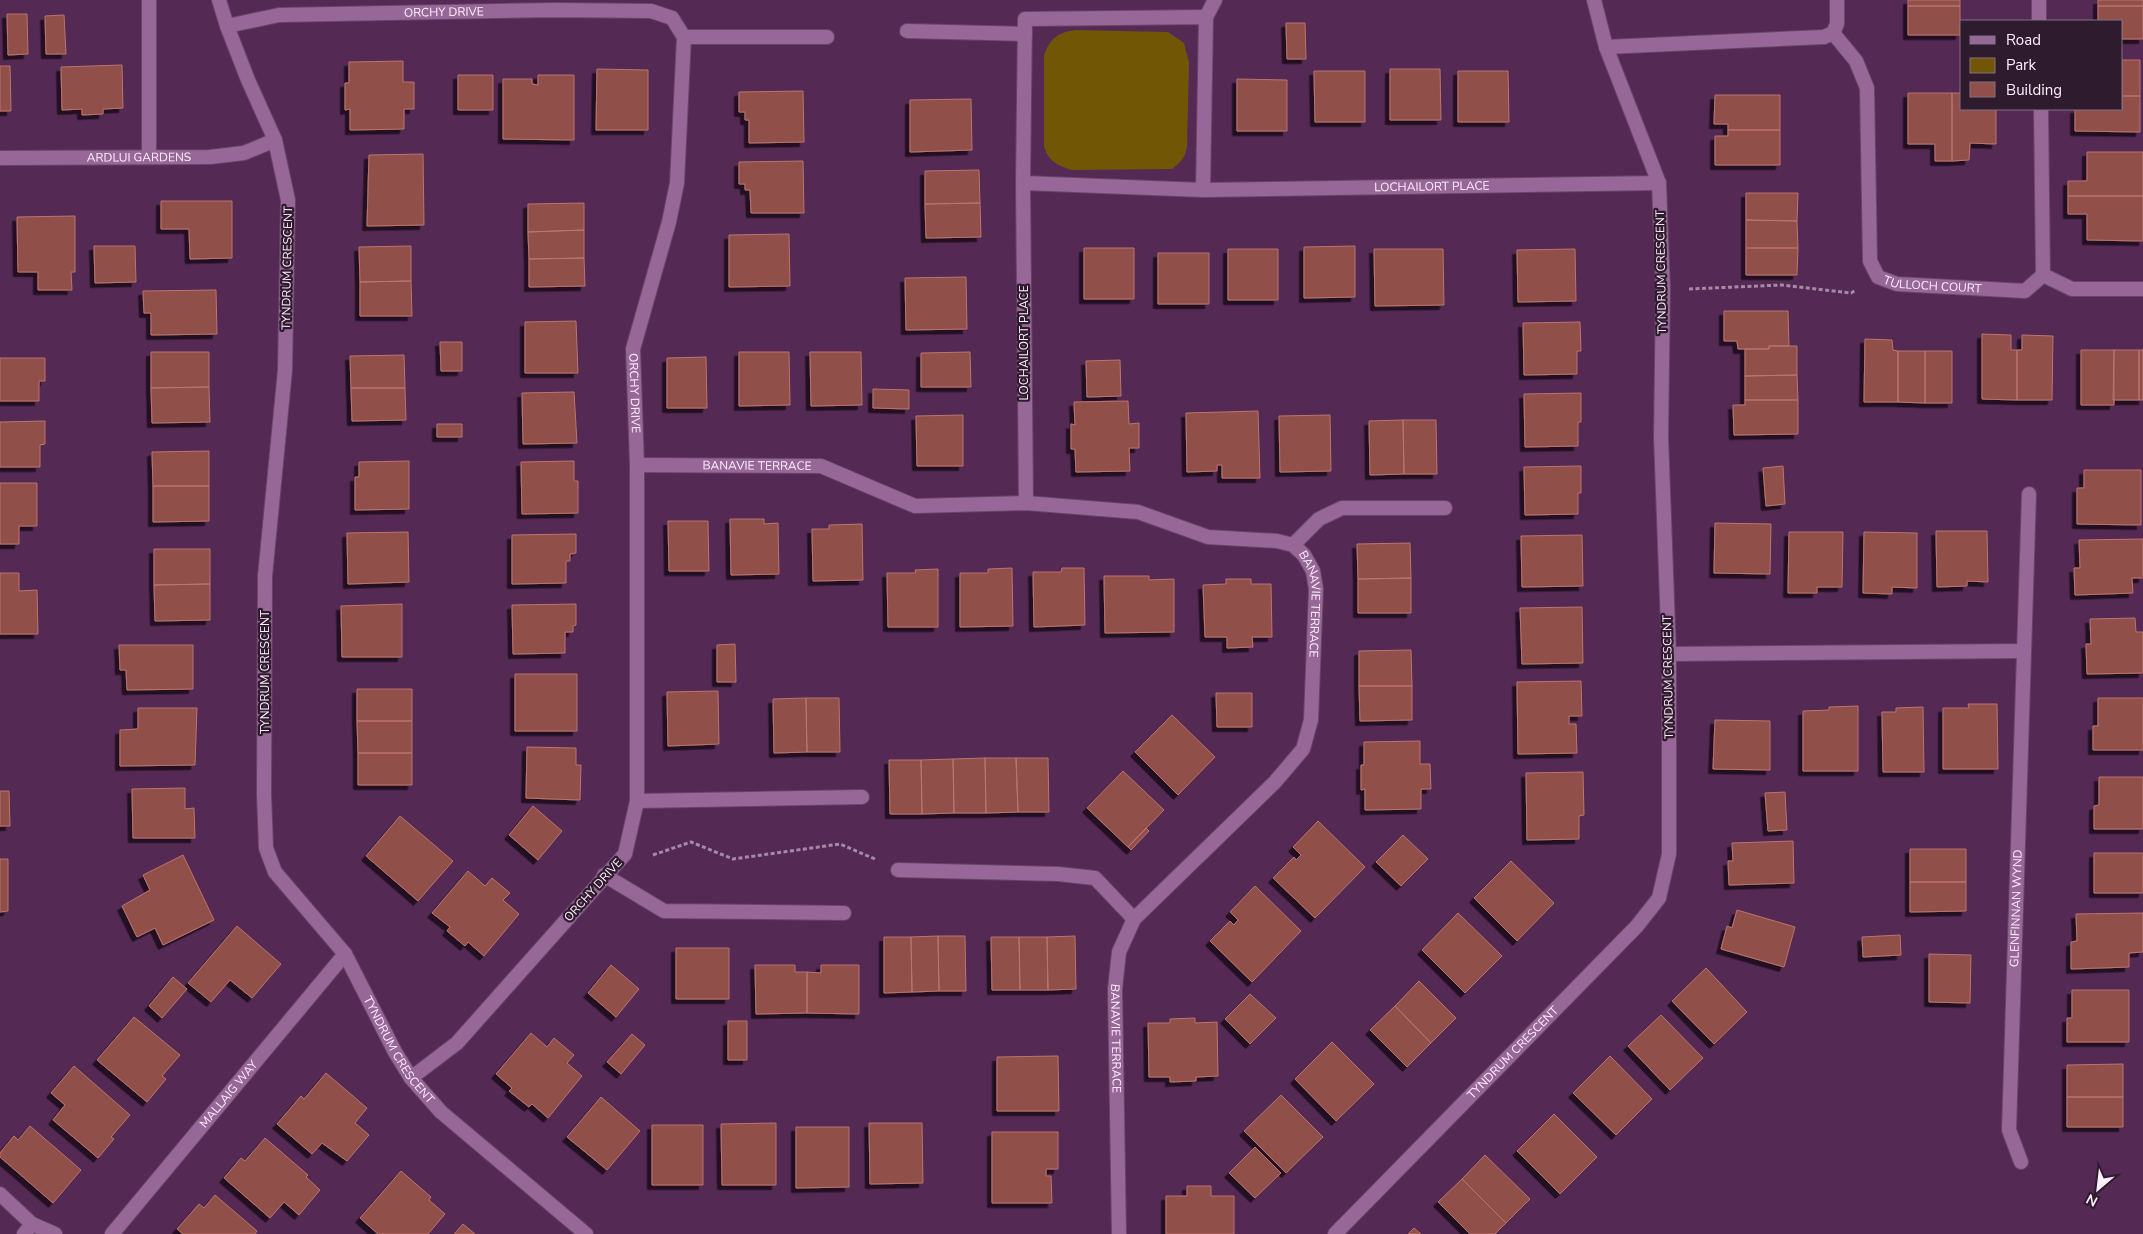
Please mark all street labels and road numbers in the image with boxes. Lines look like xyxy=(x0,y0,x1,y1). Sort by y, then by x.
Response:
street label: ORCHY DRIVE xyxy=(404,3,484,21)
street label: ARDLUI GARDENS xyxy=(87,149,191,166)
street label: LOCHAILORT PLACE xyxy=(1374,178,1490,195)
street label: TYNDRUM CRESCENT xyxy=(278,205,296,330)
street label: TYNDRUM CRESCENT xyxy=(1652,209,1670,334)
street label: TULLOCH COURT xyxy=(1881,272,1983,297)
street label: LOCHAILORT PLACE xyxy=(1016,285,1032,401)
street label: ORCHY DRIVE xyxy=(625,353,644,433)
street label: BANAVIE TERRACE xyxy=(702,457,812,474)
street label: BANAVIE TERRACE xyxy=(1295,548,1324,658)
street label: TYNDRUM CRESCENT xyxy=(257,609,273,734)
street label: TYNDRUM CRESCENT xyxy=(1659,614,1677,739)
street label: GLENFINNAN WYND xyxy=(2006,849,2026,967)
street label: ORCHY DRIVE xyxy=(560,855,626,925)
street label: BANAVIE TERRACE xyxy=(1107,983,1125,1093)
street label: TYNDRUM CRESCENT xyxy=(360,993,439,1108)
street label: TYNDRUM CRESCENT xyxy=(1464,1002,1563,1103)
street label: MALLAIG WAY xyxy=(196,1056,262,1131)

